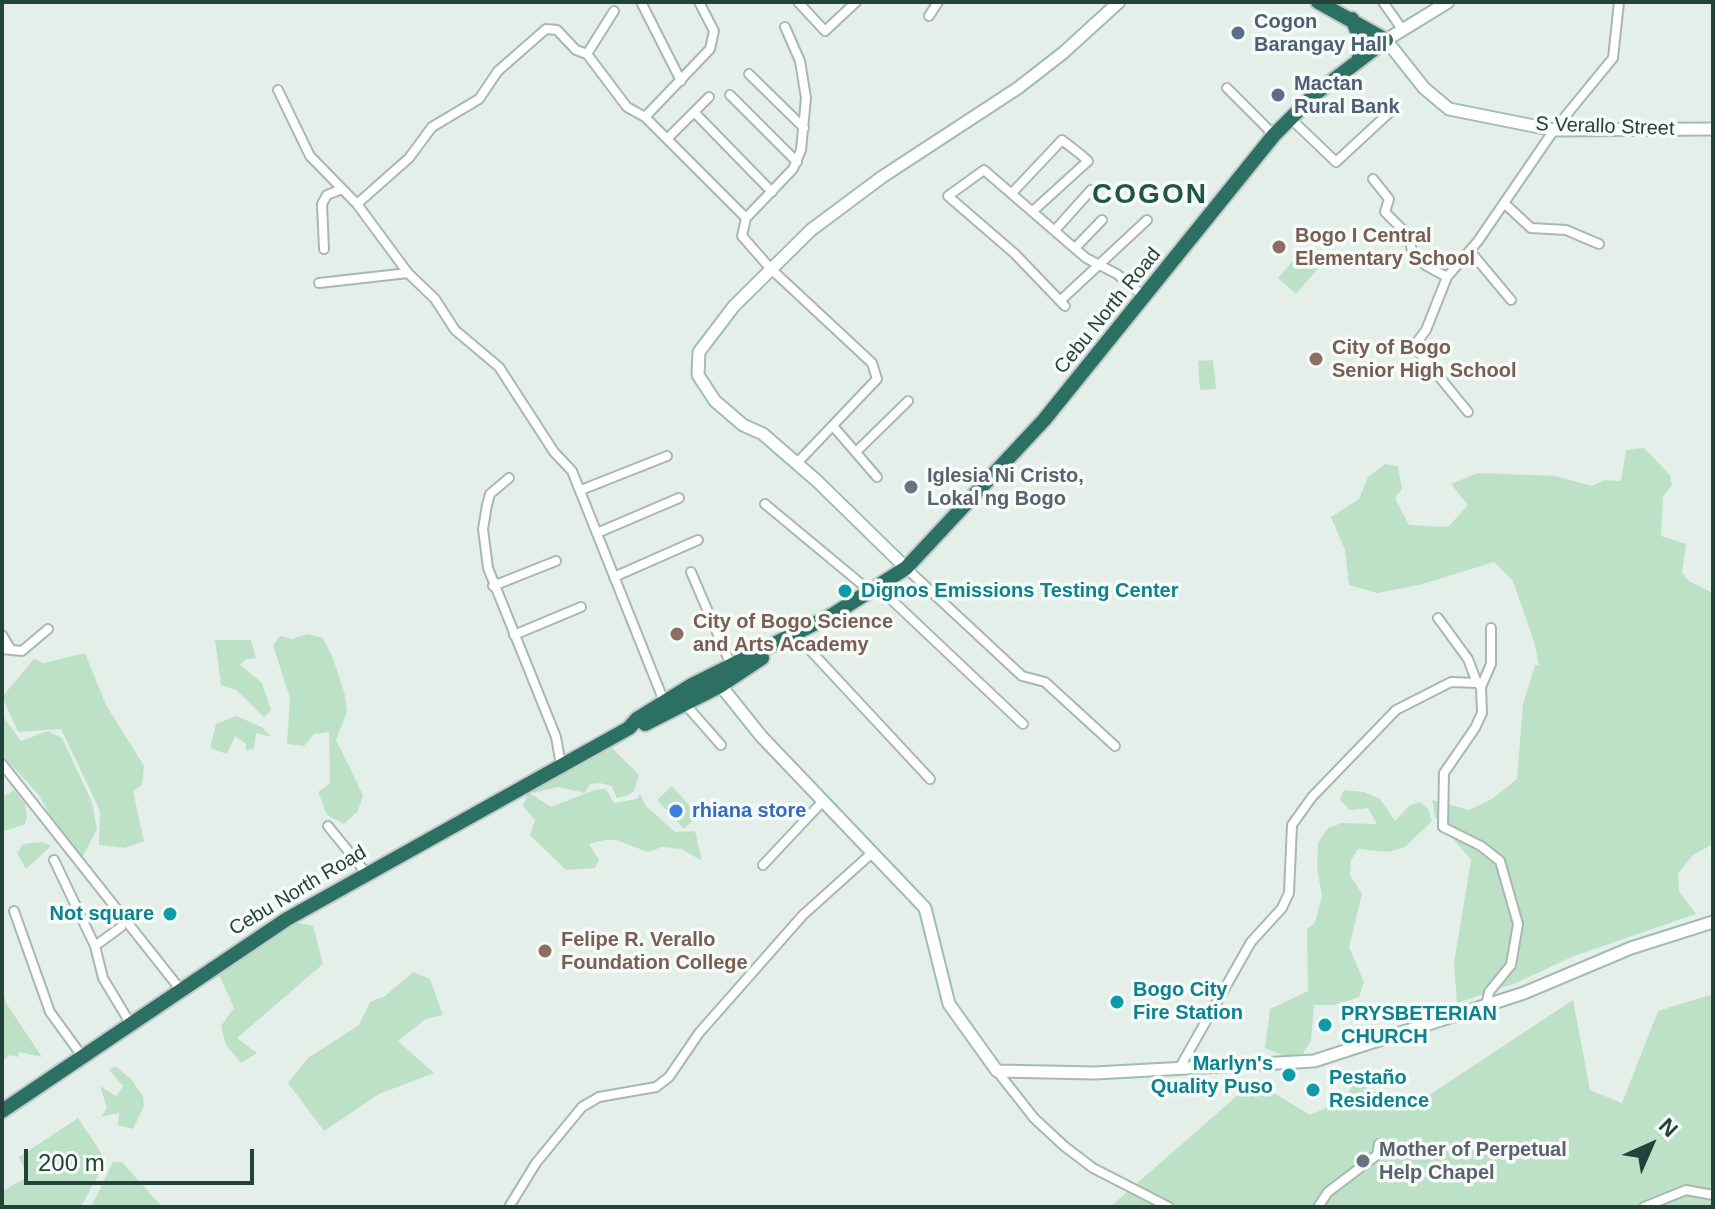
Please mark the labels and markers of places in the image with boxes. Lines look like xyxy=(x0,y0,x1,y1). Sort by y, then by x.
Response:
place label: Cogon Barangay Hall xyxy=(1254,10,1387,57)
marker: Cogon Barangay Hall xyxy=(1229,24,1247,42)
place label: Mactan Rural Bank xyxy=(1294,72,1400,119)
marker: Mactan Rural Bank xyxy=(1269,86,1287,104)
place label: Bogo I Central Elementary School xyxy=(1295,224,1475,271)
marker: Bogo I Central Elementary School xyxy=(1270,238,1288,256)
place label: City of Bogo Senior High School xyxy=(1332,336,1516,383)
marker: City of Bogo Senior High School xyxy=(1307,350,1325,368)
place label: Iglesia Ni Cristo, Lokal ng Bogo xyxy=(927,464,1084,511)
marker: Iglesia Ni Cristo, Lokal ng Bogo xyxy=(902,478,920,496)
place label: Dignos Emissions Testing Center xyxy=(861,579,1178,603)
marker: Dignos Emissions Testing Center xyxy=(836,582,854,600)
place label: City of Bogo Science and Arts Academy xyxy=(693,610,893,657)
marker: City of Bogo Science and Arts Academy xyxy=(668,625,686,643)
place label: rhiana store xyxy=(692,799,806,823)
marker: rhiana store xyxy=(667,802,685,820)
place label: Not square xyxy=(50,902,154,926)
marker: Not square xyxy=(161,905,179,923)
place label: Felipe R. Verallo Foundation College xyxy=(561,928,748,975)
marker: Felipe R. Verallo Foundation College xyxy=(536,942,554,960)
place label: Bogo City Fire Station xyxy=(1133,978,1243,1025)
marker: Bogo City Fire Station xyxy=(1108,993,1126,1011)
place label: PRYSBETERIAN CHURCH xyxy=(1341,1002,1497,1049)
marker: PRYSBETERIAN CHURCH xyxy=(1316,1016,1334,1034)
place label: Marlyn's Quality Puso xyxy=(1151,1052,1273,1099)
marker: Marlyn's Quality Puso xyxy=(1280,1066,1298,1084)
place label: Pestaño Residence xyxy=(1329,1066,1429,1113)
marker: Pestaño Residence xyxy=(1304,1081,1322,1099)
place label: Mother of Perpetual Help Chapel xyxy=(1379,1138,1567,1185)
marker: Mother of Perpetual Help Chapel xyxy=(1354,1152,1372,1170)

